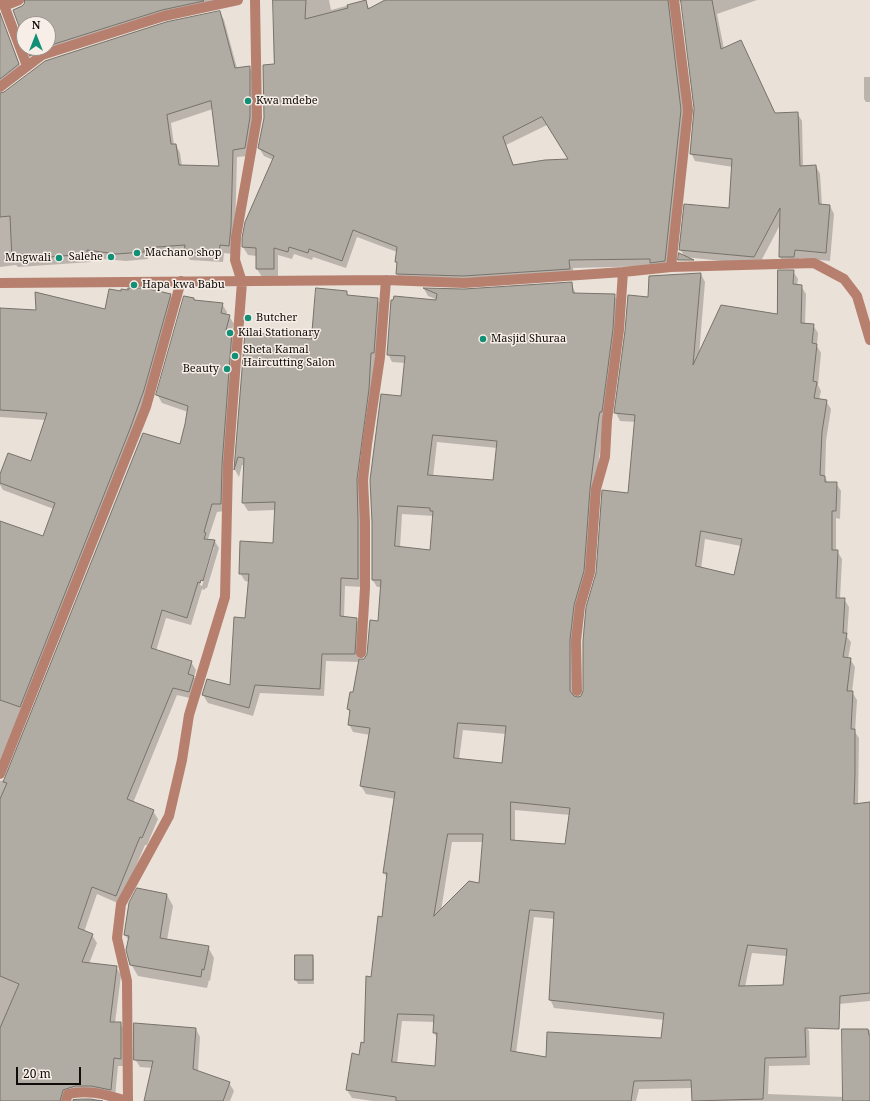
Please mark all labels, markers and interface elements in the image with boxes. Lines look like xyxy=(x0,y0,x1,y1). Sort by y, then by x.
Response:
north arrow xyxy=(16,16,56,56)
text: N xyxy=(32,17,40,32)
place label: Kwa mdebe xyxy=(256,94,318,108)
marker: Kwa mdebe xyxy=(243,96,253,106)
place label: Machano shop xyxy=(145,246,221,260)
marker: Machano shop xyxy=(132,248,142,258)
place label: Salehe xyxy=(69,250,103,264)
place label: Mngwali xyxy=(5,251,51,265)
marker: Salehe xyxy=(106,252,116,262)
marker: Mngwali xyxy=(54,253,64,263)
place label: Hapa kwa Babu xyxy=(142,278,225,292)
marker: Hapa kwa Babu xyxy=(129,280,139,290)
place label: Butcher xyxy=(256,311,298,325)
marker: Butcher xyxy=(243,313,253,323)
place label: Kilai Stationary xyxy=(238,326,320,340)
marker: Kilai Stationary xyxy=(225,328,235,338)
place label: Masjid Shuraa xyxy=(491,332,566,346)
marker: Masjid Shuraa xyxy=(478,334,488,344)
place label: Sheta Kamal Haircutting Salon xyxy=(243,343,335,369)
marker: Sheta Kamal Haircutting Salon xyxy=(230,351,240,361)
place label: Beauty xyxy=(183,362,219,376)
marker: Beauty xyxy=(222,364,232,374)
scale bar xyxy=(18,1059,83,1085)
text: 20 m xyxy=(23,1065,51,1082)

